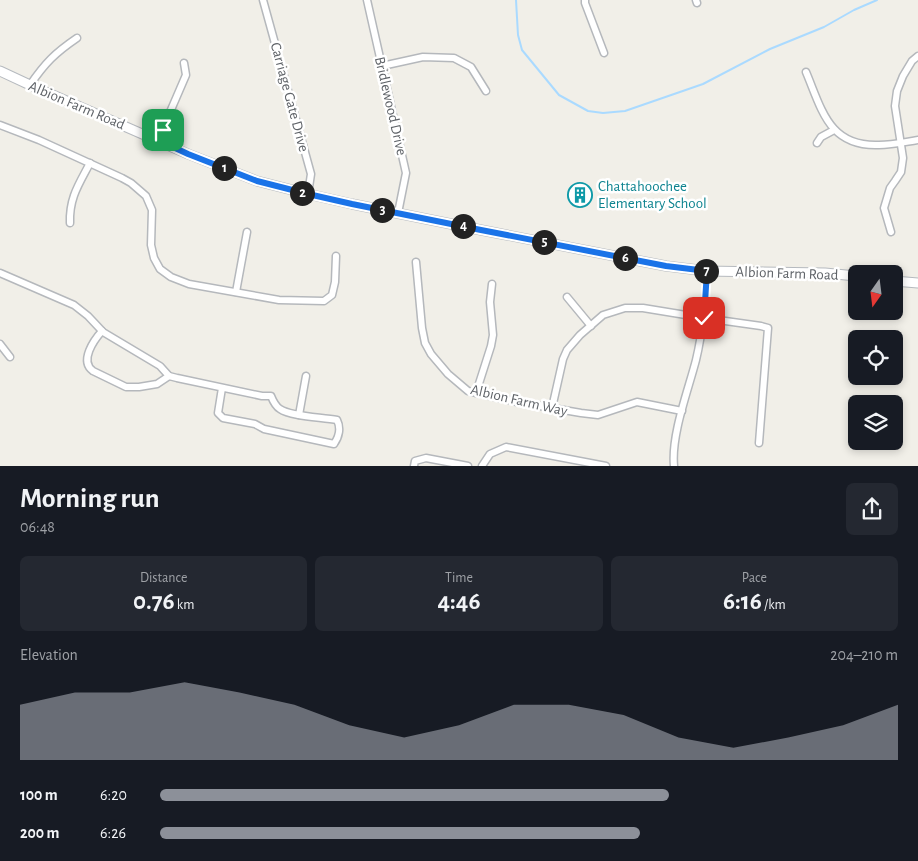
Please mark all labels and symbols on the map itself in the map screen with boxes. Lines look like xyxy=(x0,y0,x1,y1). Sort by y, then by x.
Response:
street label: Carriage Gate Drive xyxy=(268,41,311,153)
street label: Bridlewood Drive xyxy=(372,55,409,157)
street label: Albion Farm Road xyxy=(26,78,127,133)
pin xyxy=(142,109,184,151)
pin: 1 xyxy=(212,156,236,180)
place label: Chattahoochee Elementary School xyxy=(598,179,707,211)
pin: 2 xyxy=(290,180,314,206)
building icon: Chattahoochee Elementary School xyxy=(567,182,593,208)
pin: 3 xyxy=(370,198,394,222)
pin: 4 xyxy=(450,214,476,238)
pin: 5 xyxy=(532,230,556,254)
pin: 6 xyxy=(612,246,638,270)
pin: 7 xyxy=(694,258,718,284)
street label: Albion Farm Road xyxy=(735,264,839,283)
north arrow xyxy=(848,265,902,320)
pin xyxy=(683,297,725,339)
street label: Albion Farm Way xyxy=(469,382,569,419)

